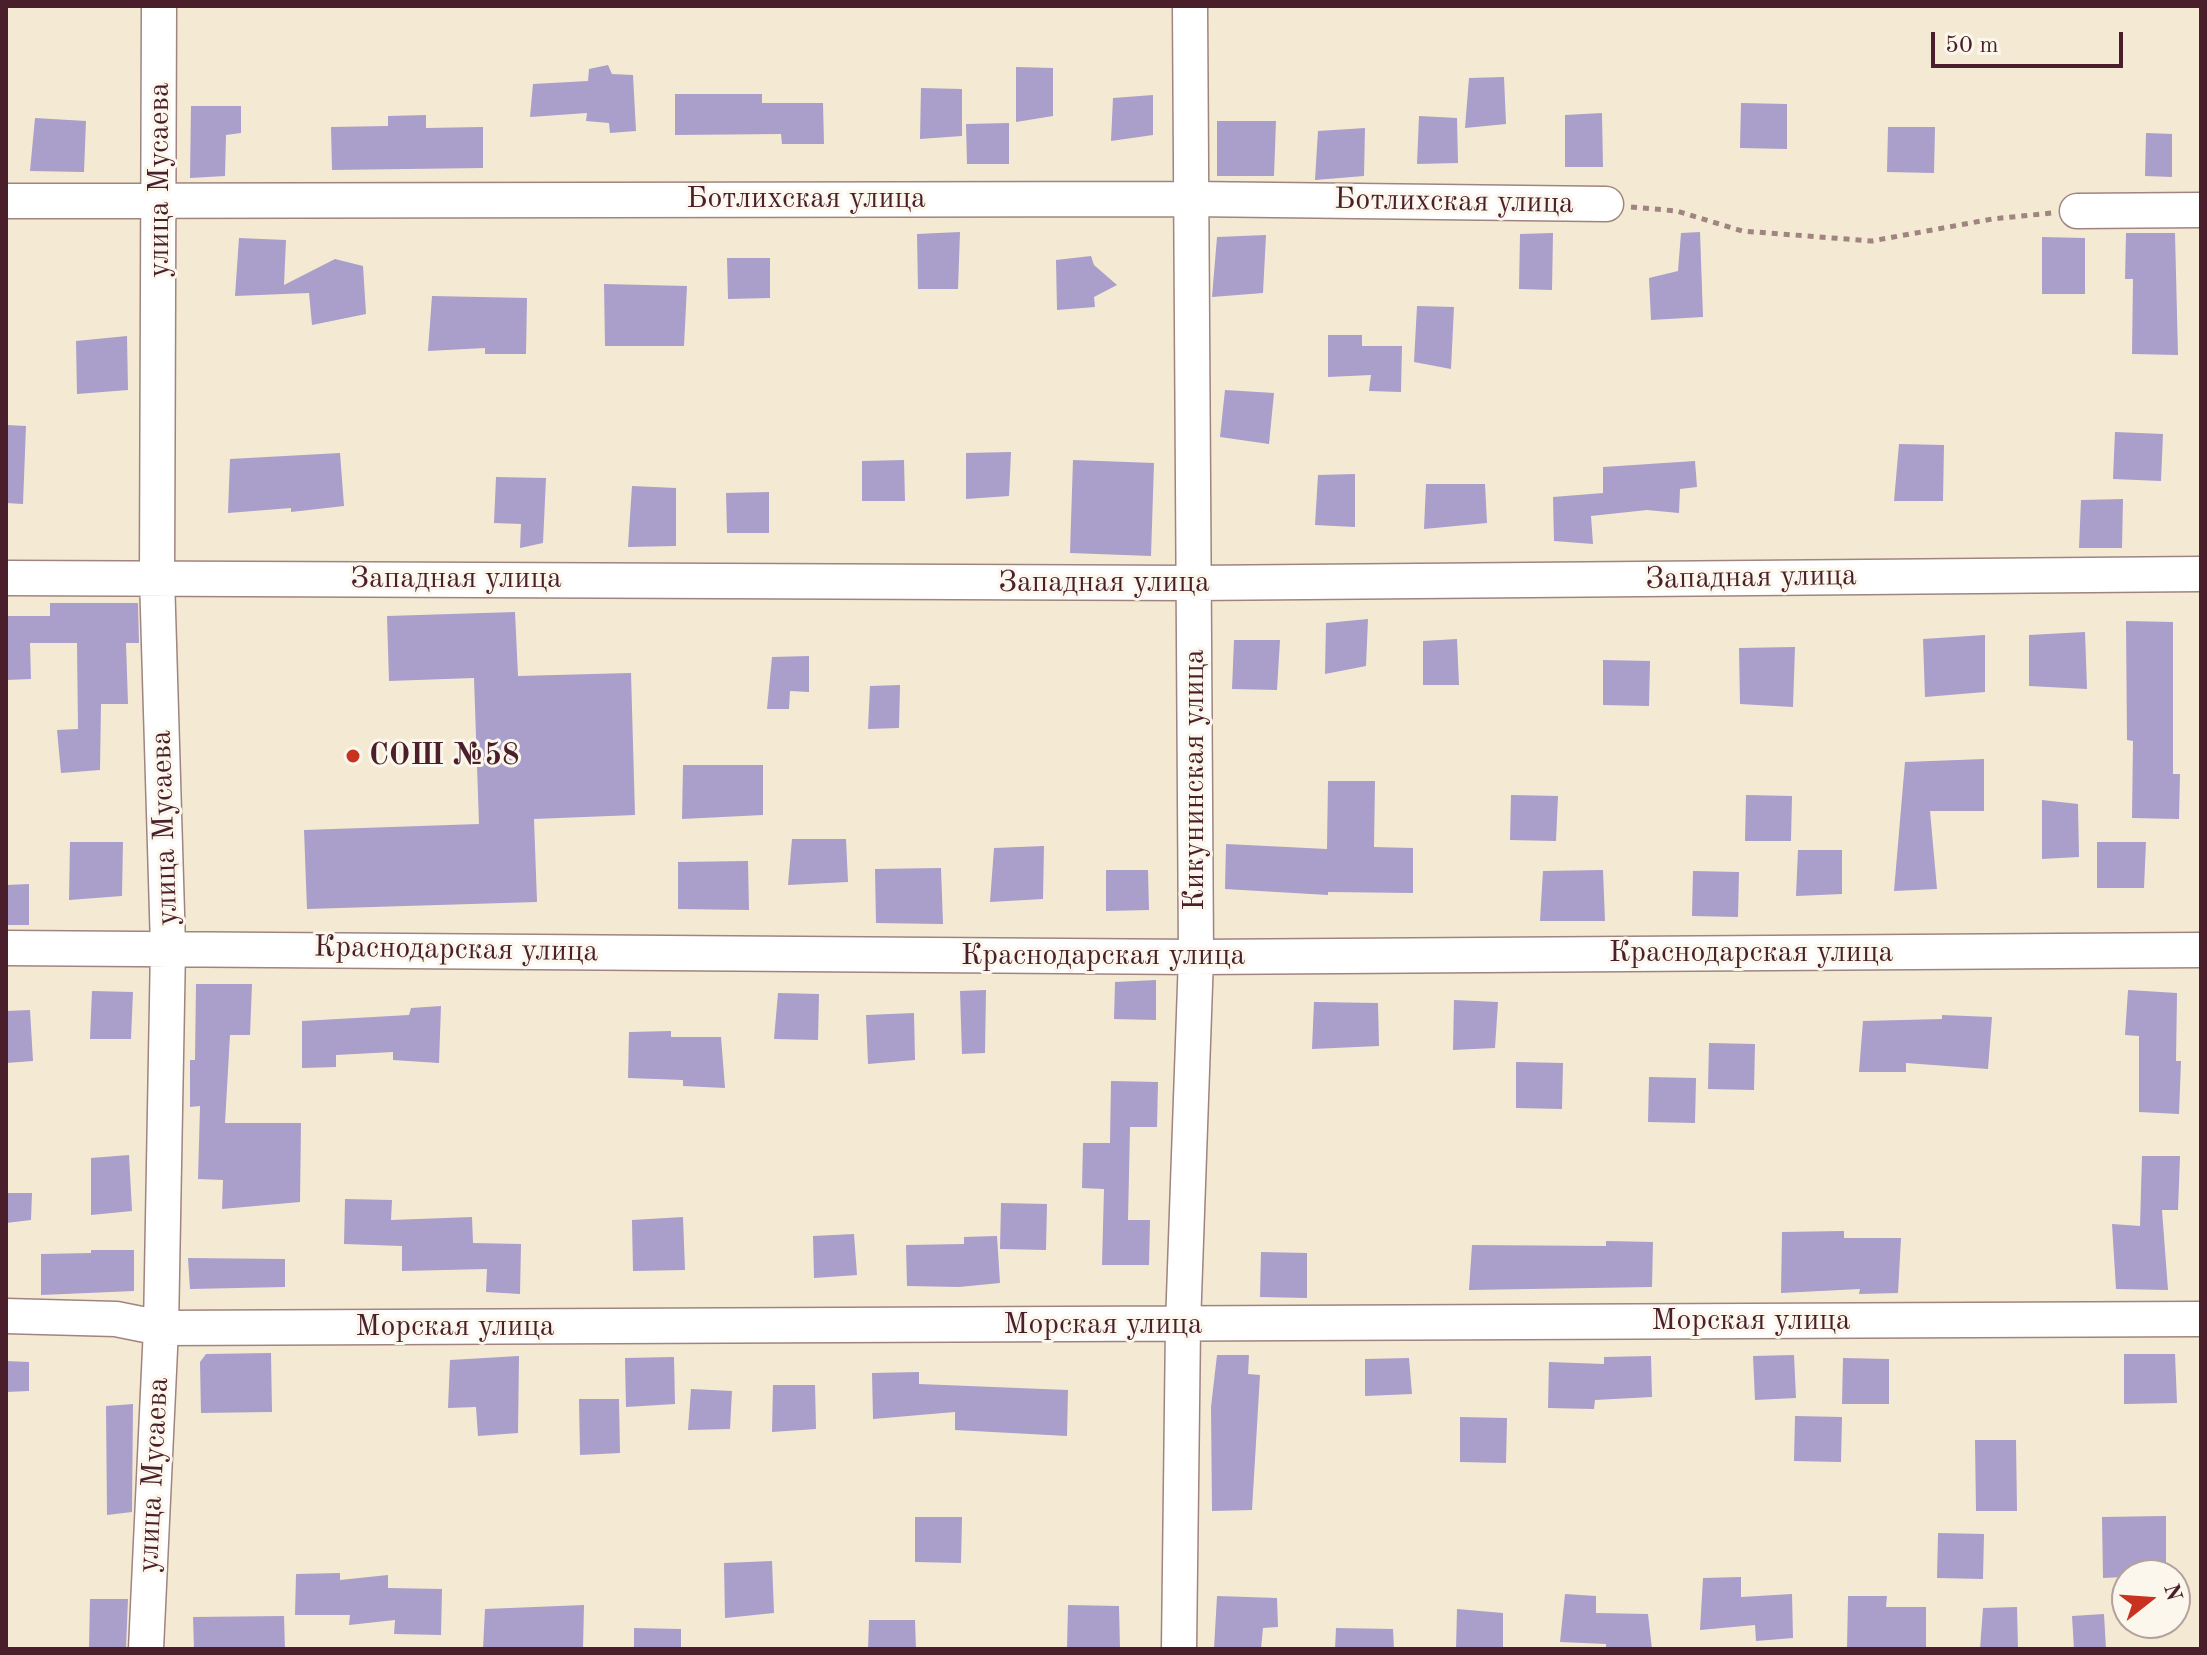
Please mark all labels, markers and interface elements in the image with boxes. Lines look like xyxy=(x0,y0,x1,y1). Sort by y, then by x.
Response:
scale bar xyxy=(1935,16,2127,66)
text: 50 m xyxy=(1945,34,1999,58)
street label: улица Мусаева xyxy=(142,82,178,278)
street label: Ботлихская улица xyxy=(686,181,926,217)
street label: Ботлихская улица xyxy=(1334,182,1574,222)
street label: Западная улица xyxy=(1645,558,1857,598)
street label: Западная улица xyxy=(350,561,562,597)
street label: Западная улица xyxy=(998,565,1210,601)
street label: Кикунинская улица xyxy=(1177,649,1213,911)
street label: улица Мусаева xyxy=(144,730,186,926)
place label: СОШ №58 xyxy=(369,738,519,774)
marker: СОШ №58 xyxy=(344,747,362,765)
street label: Краснодарская улица xyxy=(313,930,599,970)
street label: Краснодарская улица xyxy=(1609,935,1893,971)
street label: Краснодарская улица xyxy=(961,938,1245,974)
street label: Морская улица xyxy=(1651,1303,1851,1339)
street label: Морская улица xyxy=(1003,1307,1203,1343)
street label: Морская улица xyxy=(355,1309,555,1345)
street label: улица Мусаева xyxy=(131,1376,177,1574)
north arrow xyxy=(2111,1559,2191,1639)
text: N xyxy=(2159,1581,2185,1604)

